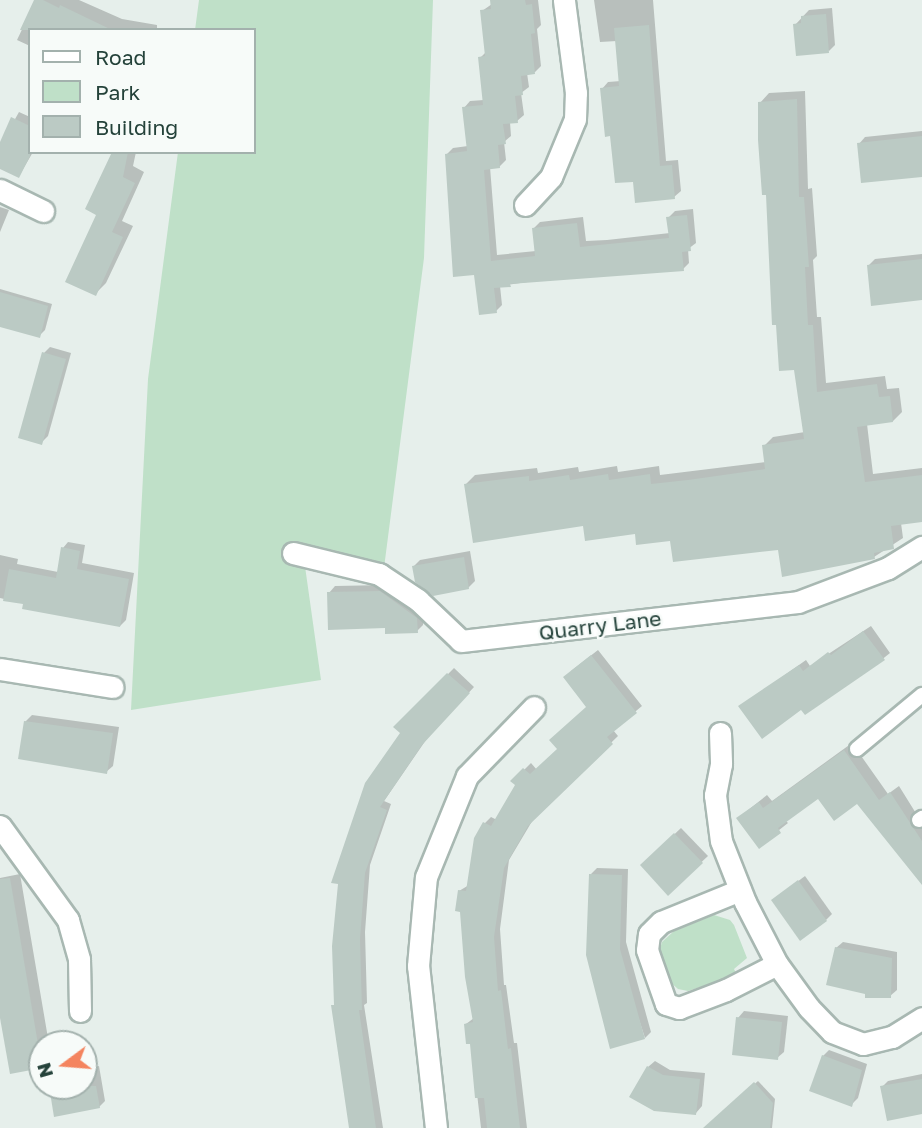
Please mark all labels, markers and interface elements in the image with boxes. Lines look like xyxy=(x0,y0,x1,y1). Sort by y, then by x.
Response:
legend xyxy=(28,28,256,154)
text: Road xyxy=(95,44,146,70)
text: Park xyxy=(95,79,140,105)
text: Building xyxy=(95,114,178,140)
street label: Quarry Lane xyxy=(537,605,663,645)
north arrow xyxy=(28,1030,98,1100)
text: N xyxy=(31,1060,57,1080)

